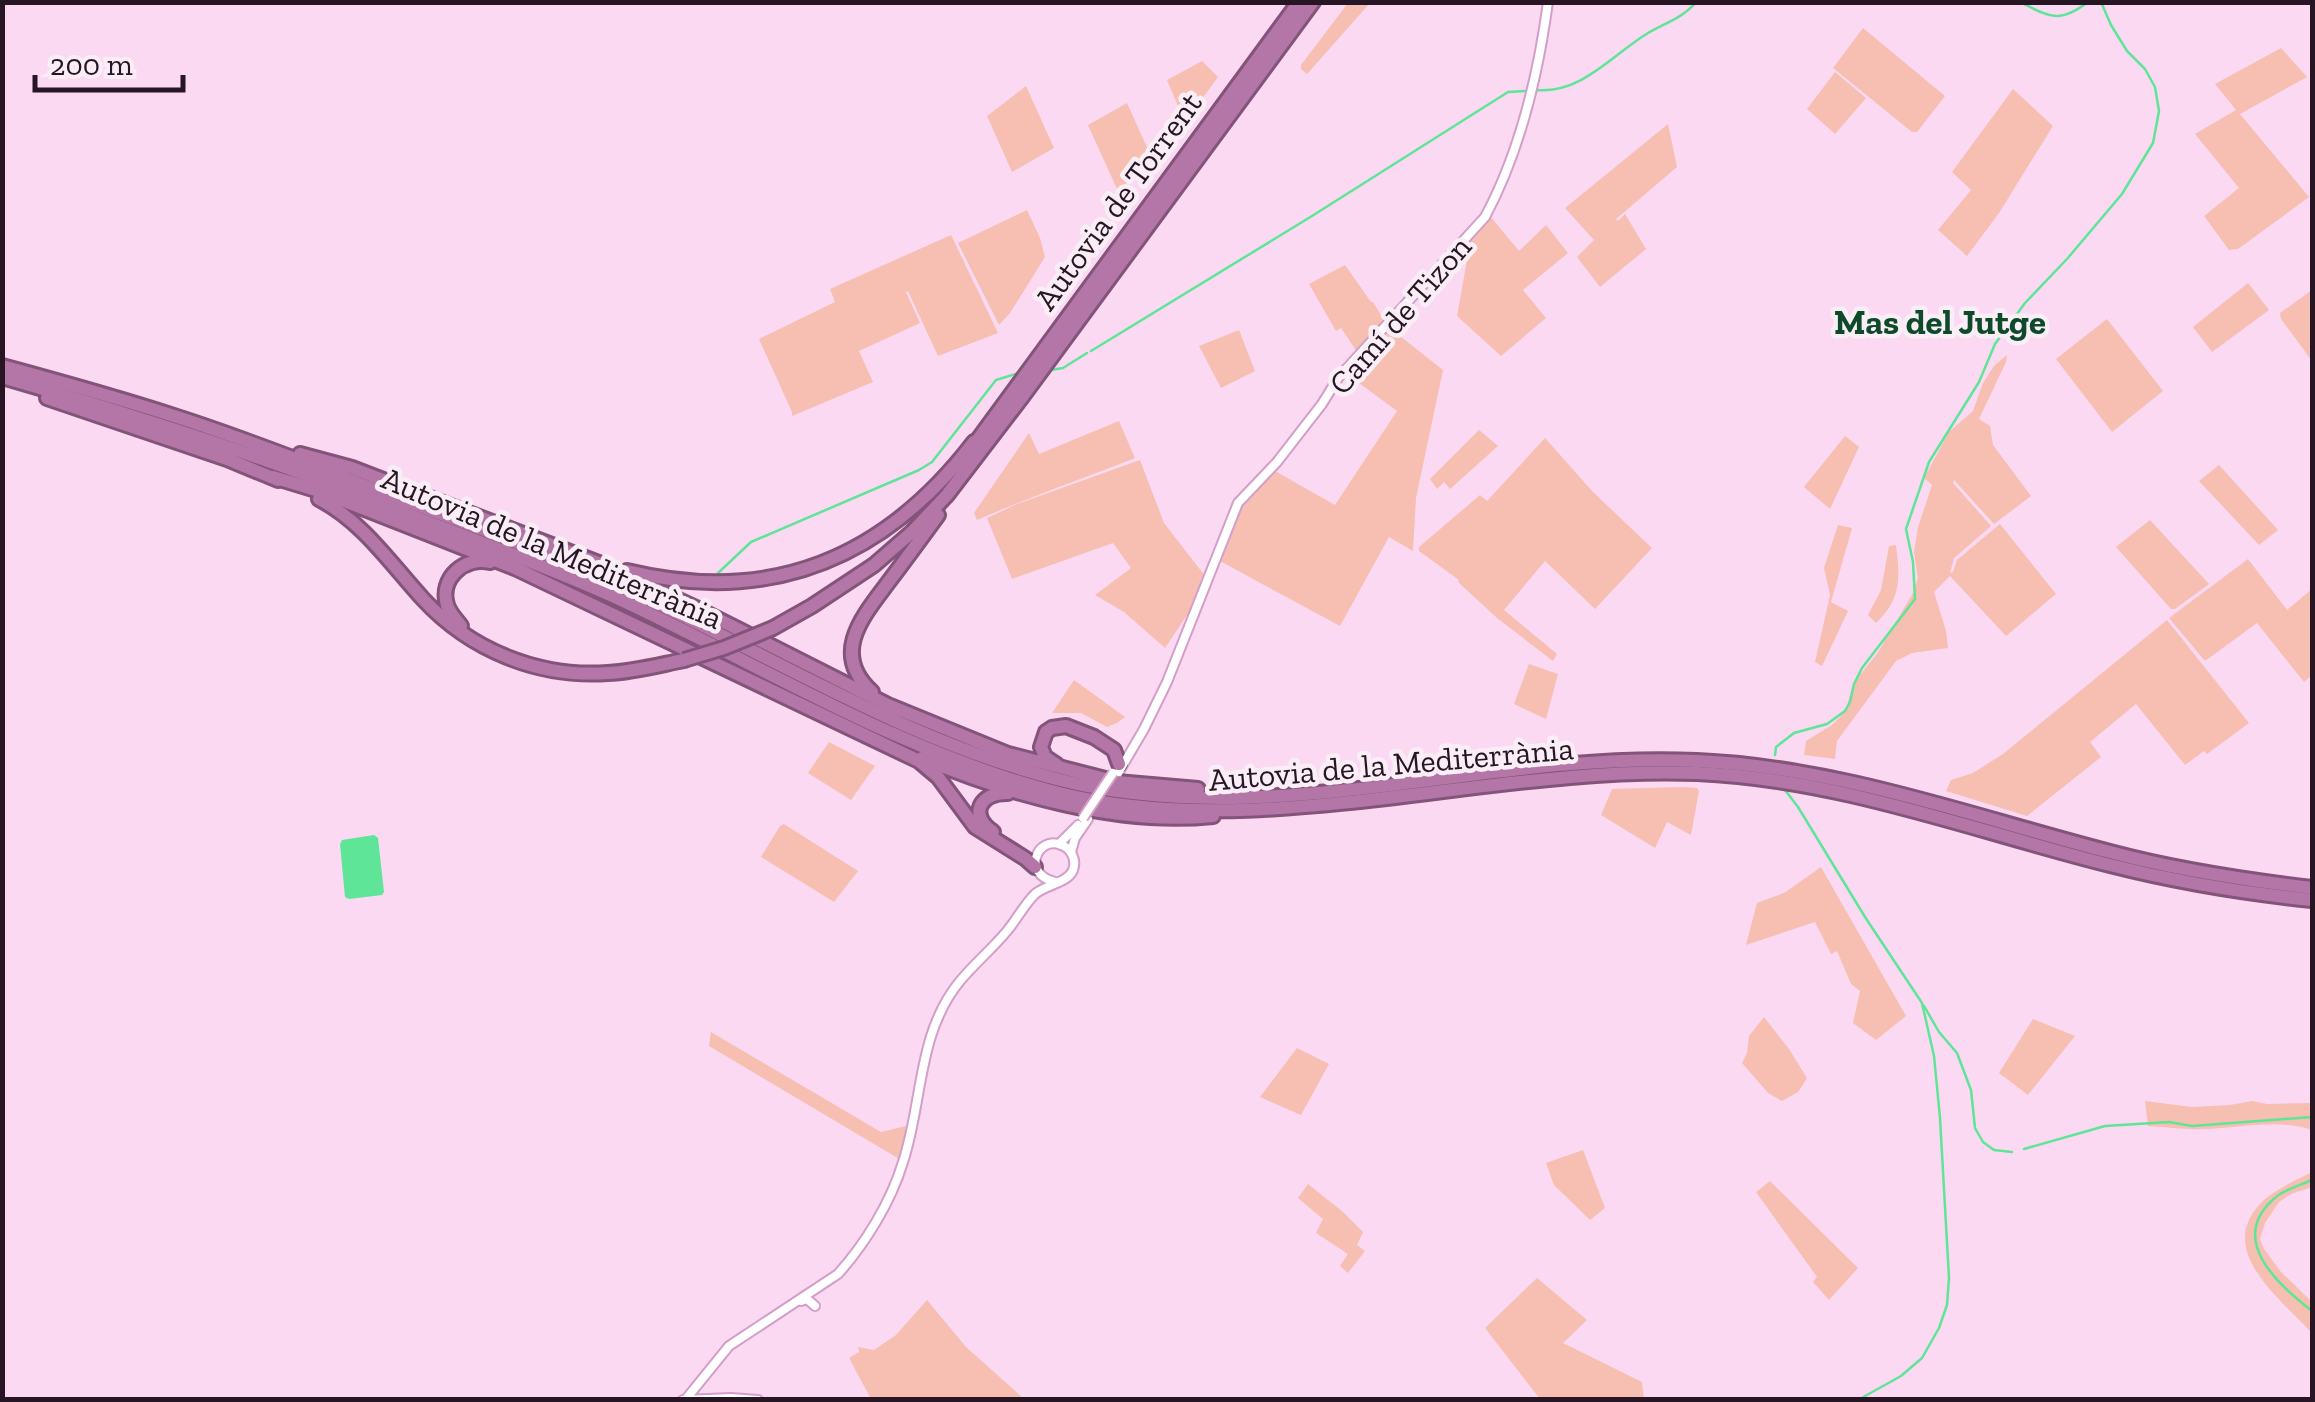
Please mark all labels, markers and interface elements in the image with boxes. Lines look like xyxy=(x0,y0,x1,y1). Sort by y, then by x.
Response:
scale bar xyxy=(35,30,182,92)
text: 200 m xyxy=(50,47,133,83)
street label: Autovia de Torrent xyxy=(1026,85,1210,317)
street label: Camí de Tizon xyxy=(1321,227,1480,402)
district label: Mas del Jutge xyxy=(1834,301,2046,343)
street label: Autovia de la Mediterrània xyxy=(376,459,728,637)
street label: Autovia de la Mediterrània xyxy=(1207,729,1575,799)

